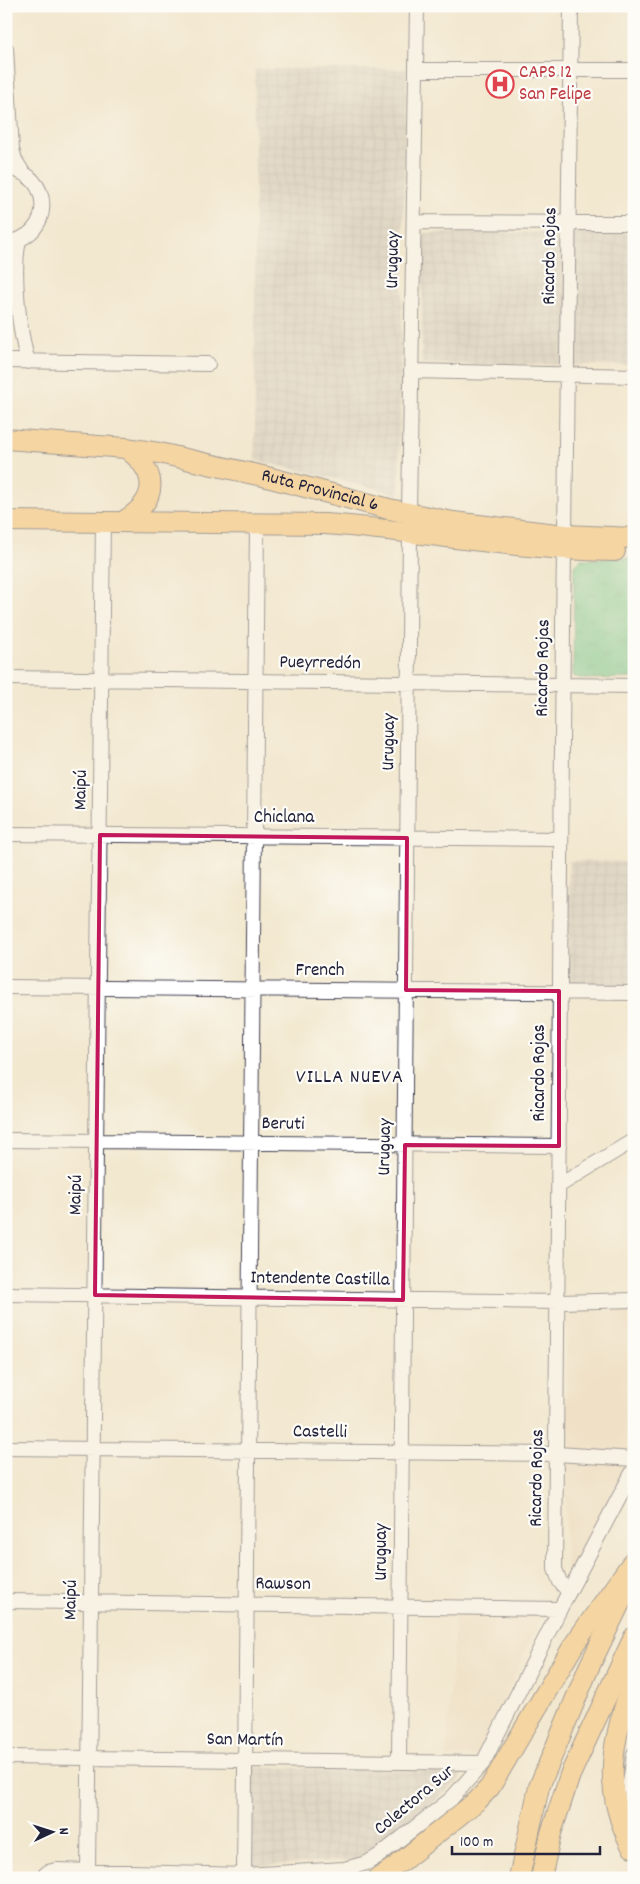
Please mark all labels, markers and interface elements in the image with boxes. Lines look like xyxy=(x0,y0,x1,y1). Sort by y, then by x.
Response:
place label: CAPS 12 San Felipe xyxy=(519,60,591,109)
hospital icon: CAPS 12 San Felipe xyxy=(485,69,515,99)
street label: Ricardo Rojas xyxy=(537,207,565,305)
street label: Uruguay xyxy=(380,231,408,289)
street label: Ruta Provincial 6 xyxy=(259,463,382,519)
street label: Ricardo Rojas xyxy=(530,619,558,717)
street label: Pueyrredón xyxy=(279,650,361,678)
street label: Uruguay xyxy=(376,713,404,771)
street label: Maipú xyxy=(68,770,96,810)
street label: Chiclana xyxy=(254,805,315,832)
street label: French xyxy=(295,958,345,985)
street label: Ricardo Rojas xyxy=(527,1024,554,1122)
district label: VILLA NUEVA xyxy=(296,1064,404,1092)
street label: Beruti xyxy=(261,1111,305,1139)
street label: Uruguay xyxy=(372,1118,400,1176)
street label: Maipú xyxy=(63,1175,91,1215)
street label: Intendente Castilla xyxy=(250,1265,391,1295)
street label: Castelli xyxy=(293,1419,348,1447)
street label: Ricardo Rojas xyxy=(524,1429,552,1527)
street label: Uruguay xyxy=(369,1523,396,1581)
street label: Rawson xyxy=(255,1571,311,1599)
street label: Maipú xyxy=(58,1580,86,1620)
street label: San Martín xyxy=(206,1727,284,1755)
street label: Colectora Sur xyxy=(369,1759,461,1843)
north arrow xyxy=(28,1806,78,1856)
scale bar xyxy=(452,1824,600,1856)
text: N xyxy=(53,1827,73,1835)
text: 100 m xyxy=(460,1832,493,1854)

